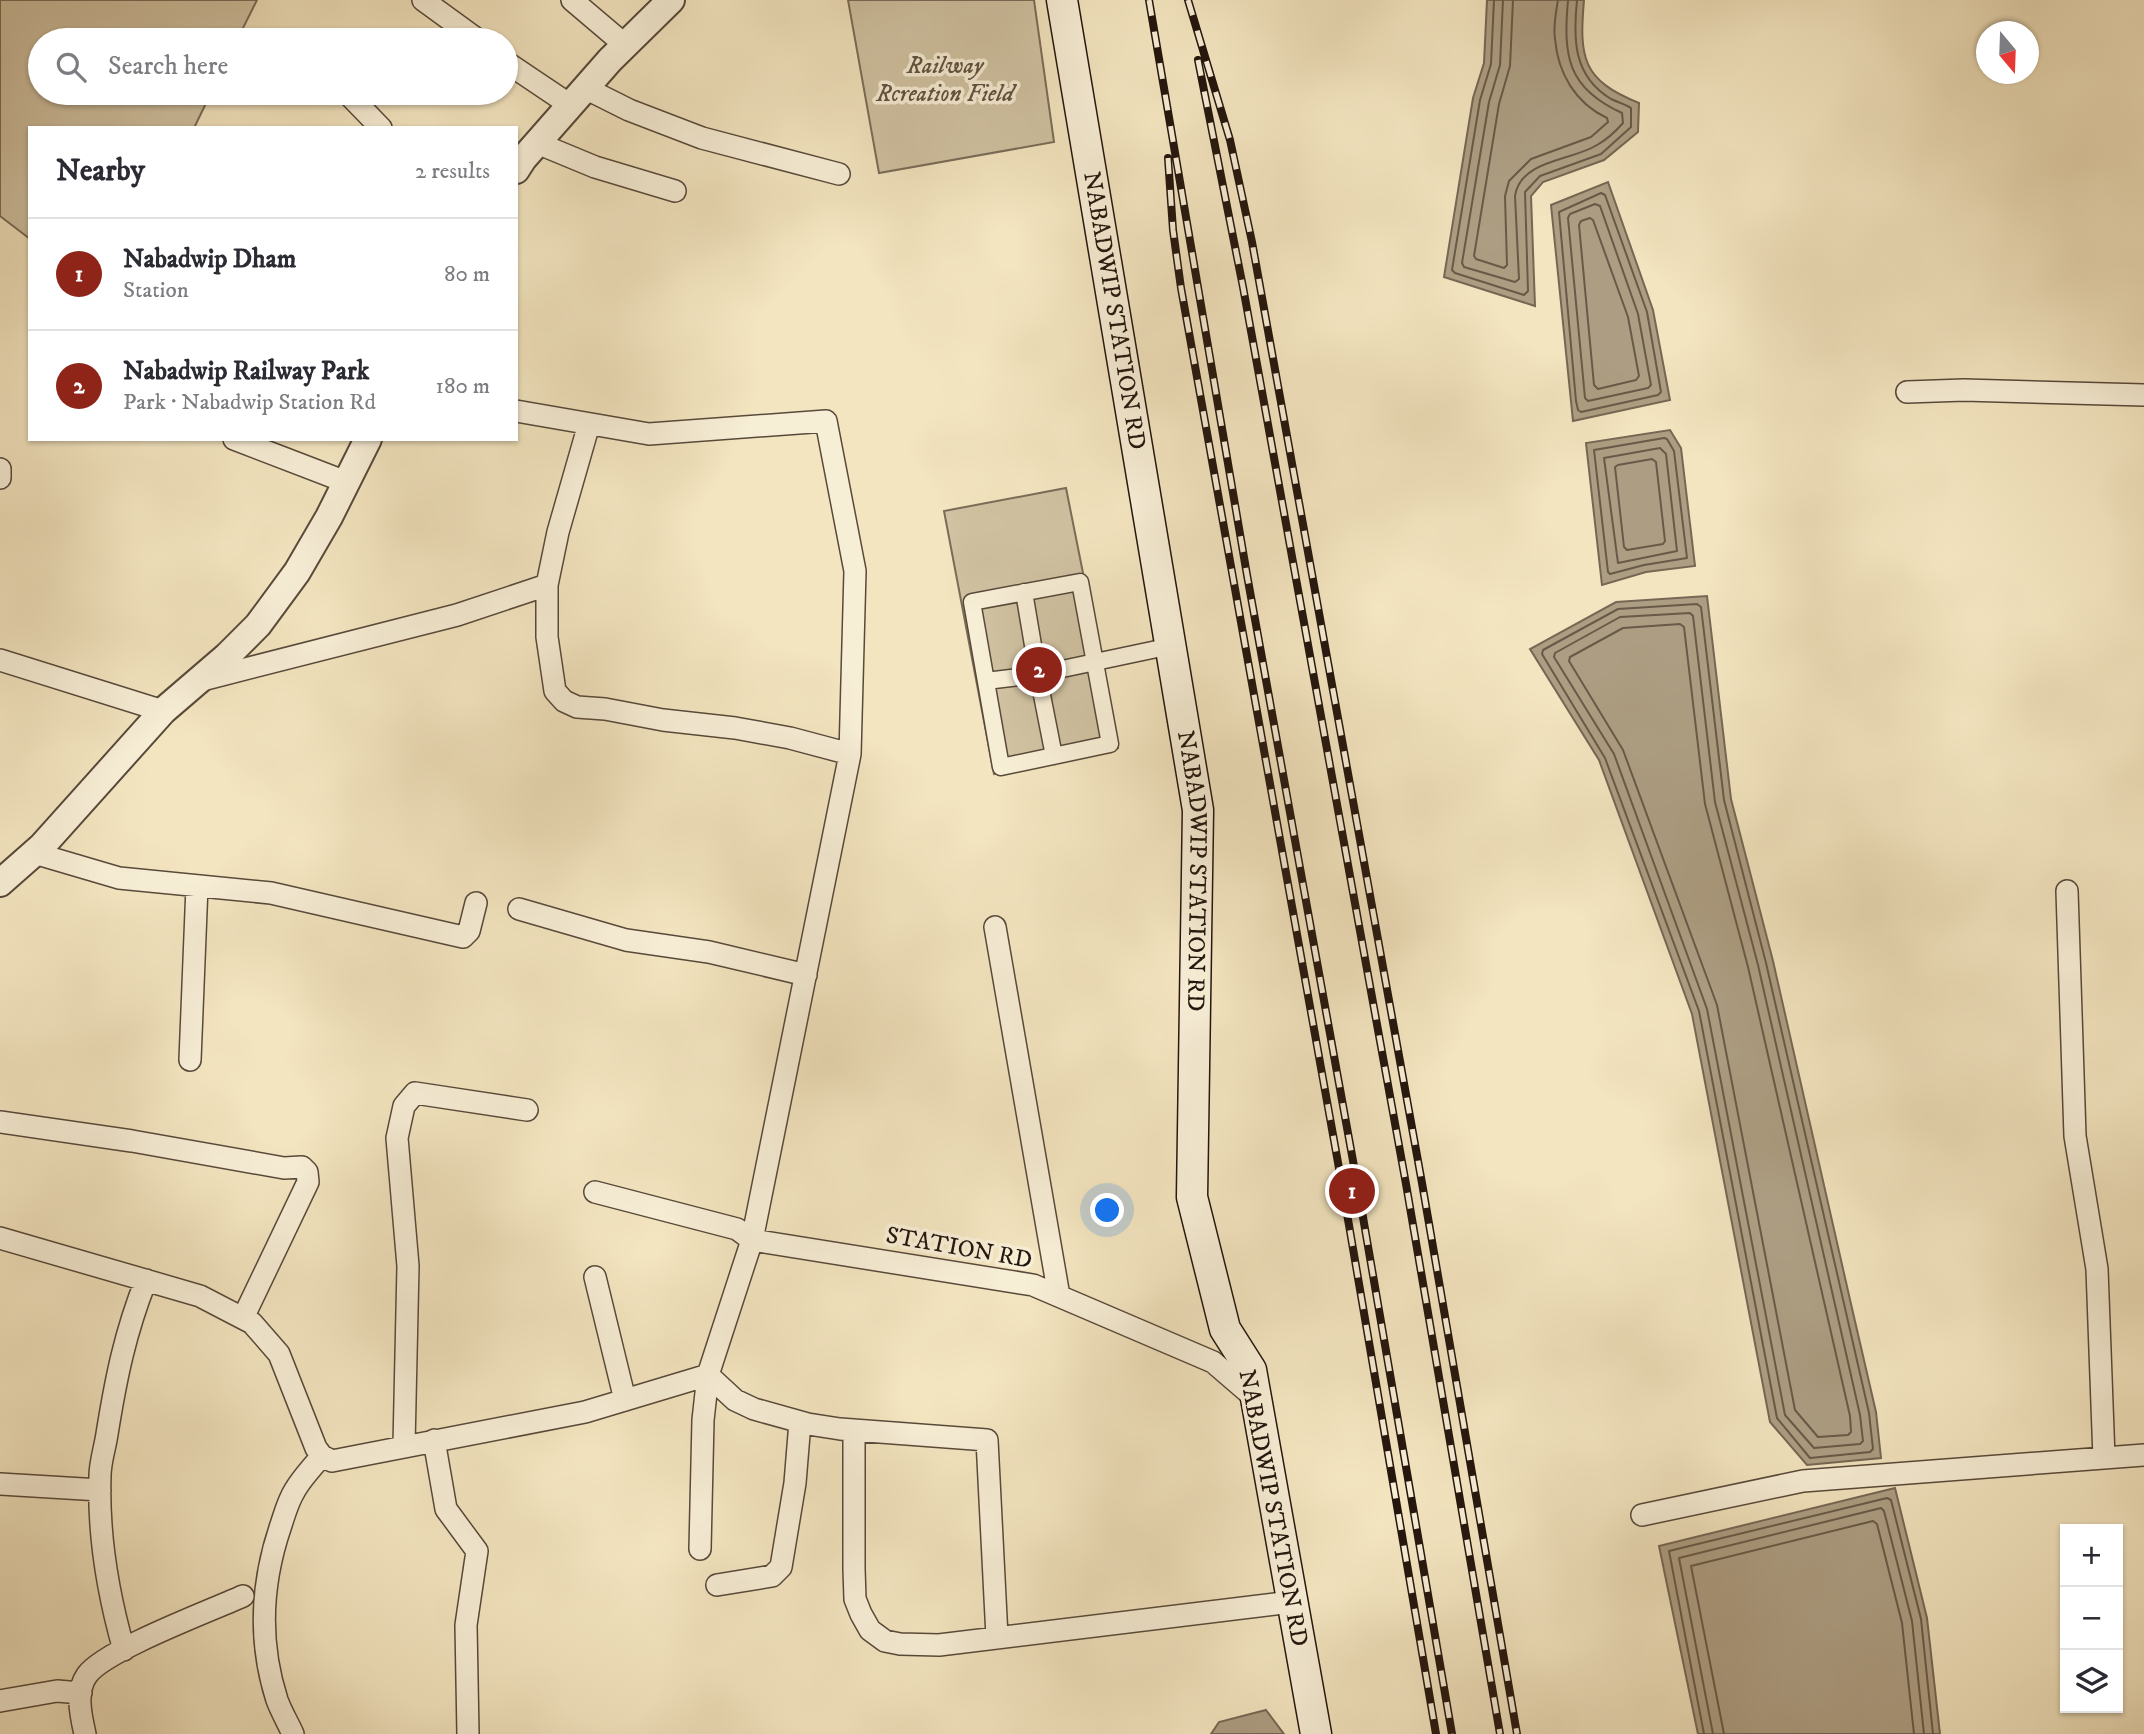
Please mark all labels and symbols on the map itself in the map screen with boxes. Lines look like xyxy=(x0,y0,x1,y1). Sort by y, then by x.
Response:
north arrow xyxy=(1976,21,2039,84)
park label: Railway Rcreation Field xyxy=(875,51,1017,109)
street label: NABADWIP STATION RD xyxy=(1076,169,1152,452)
pin: 2 xyxy=(1016,644,1062,696)
street label: NABADWIP STATION RD xyxy=(1170,728,1213,1012)
pin: 1 xyxy=(1329,1165,1375,1217)
your location xyxy=(1090,1193,1124,1227)
street label: STATION RD xyxy=(884,1220,1034,1276)
street label: NABADWIP STATION RD xyxy=(1231,1367,1315,1649)

